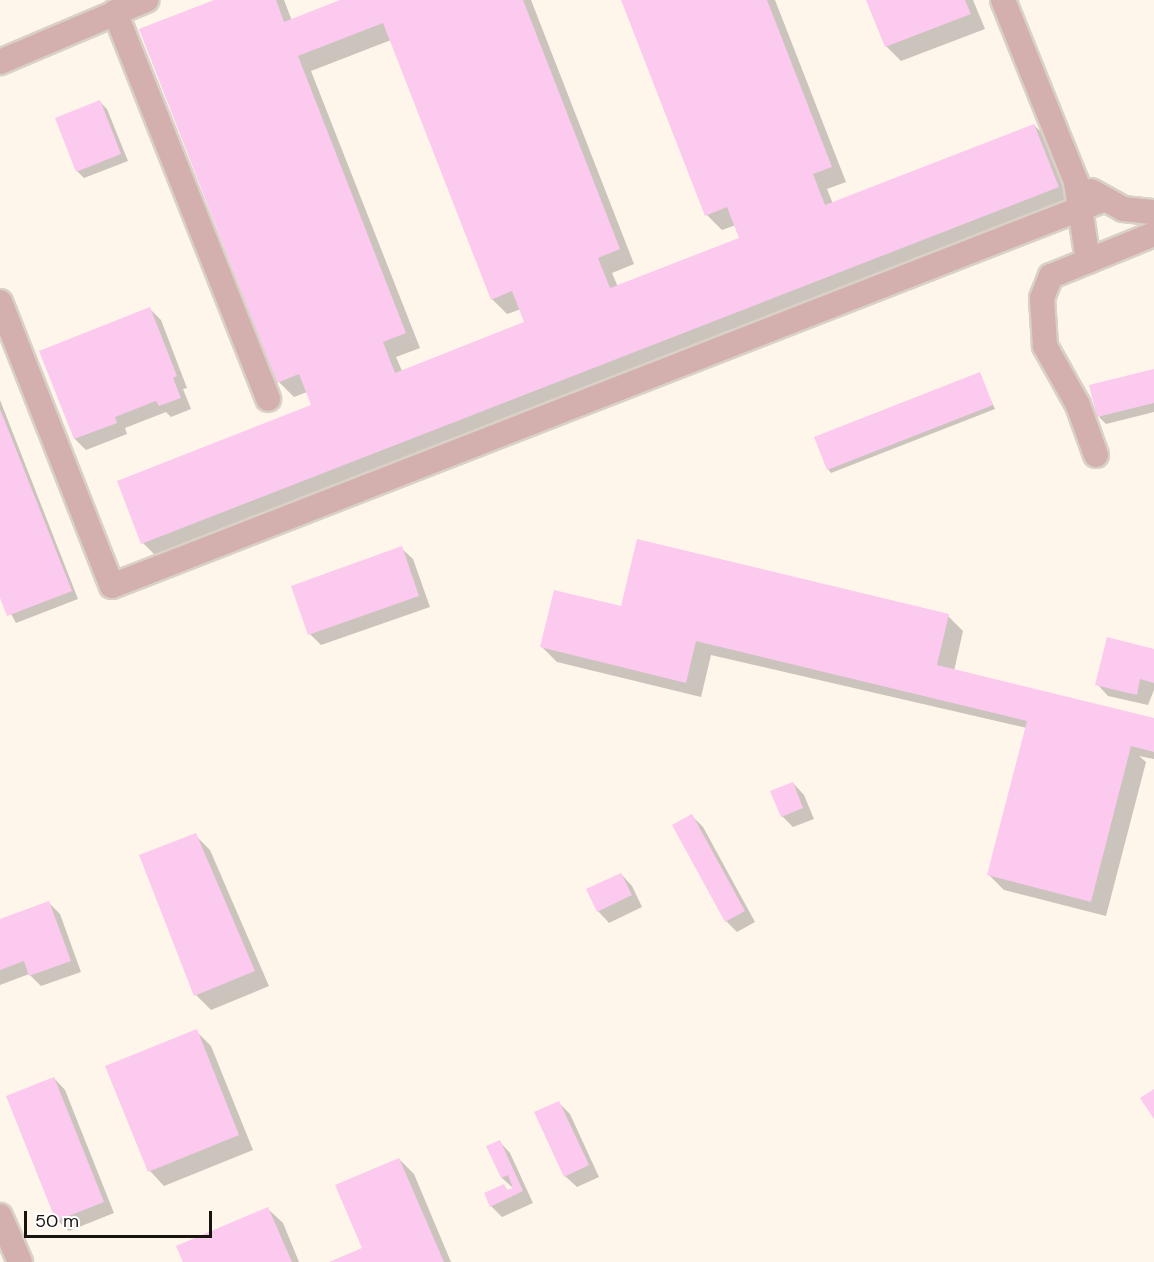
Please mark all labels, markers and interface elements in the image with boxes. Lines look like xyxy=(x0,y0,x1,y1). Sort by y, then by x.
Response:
scale bar xyxy=(27,1199,214,1237)
text: 50 m xyxy=(35,1209,79,1233)

